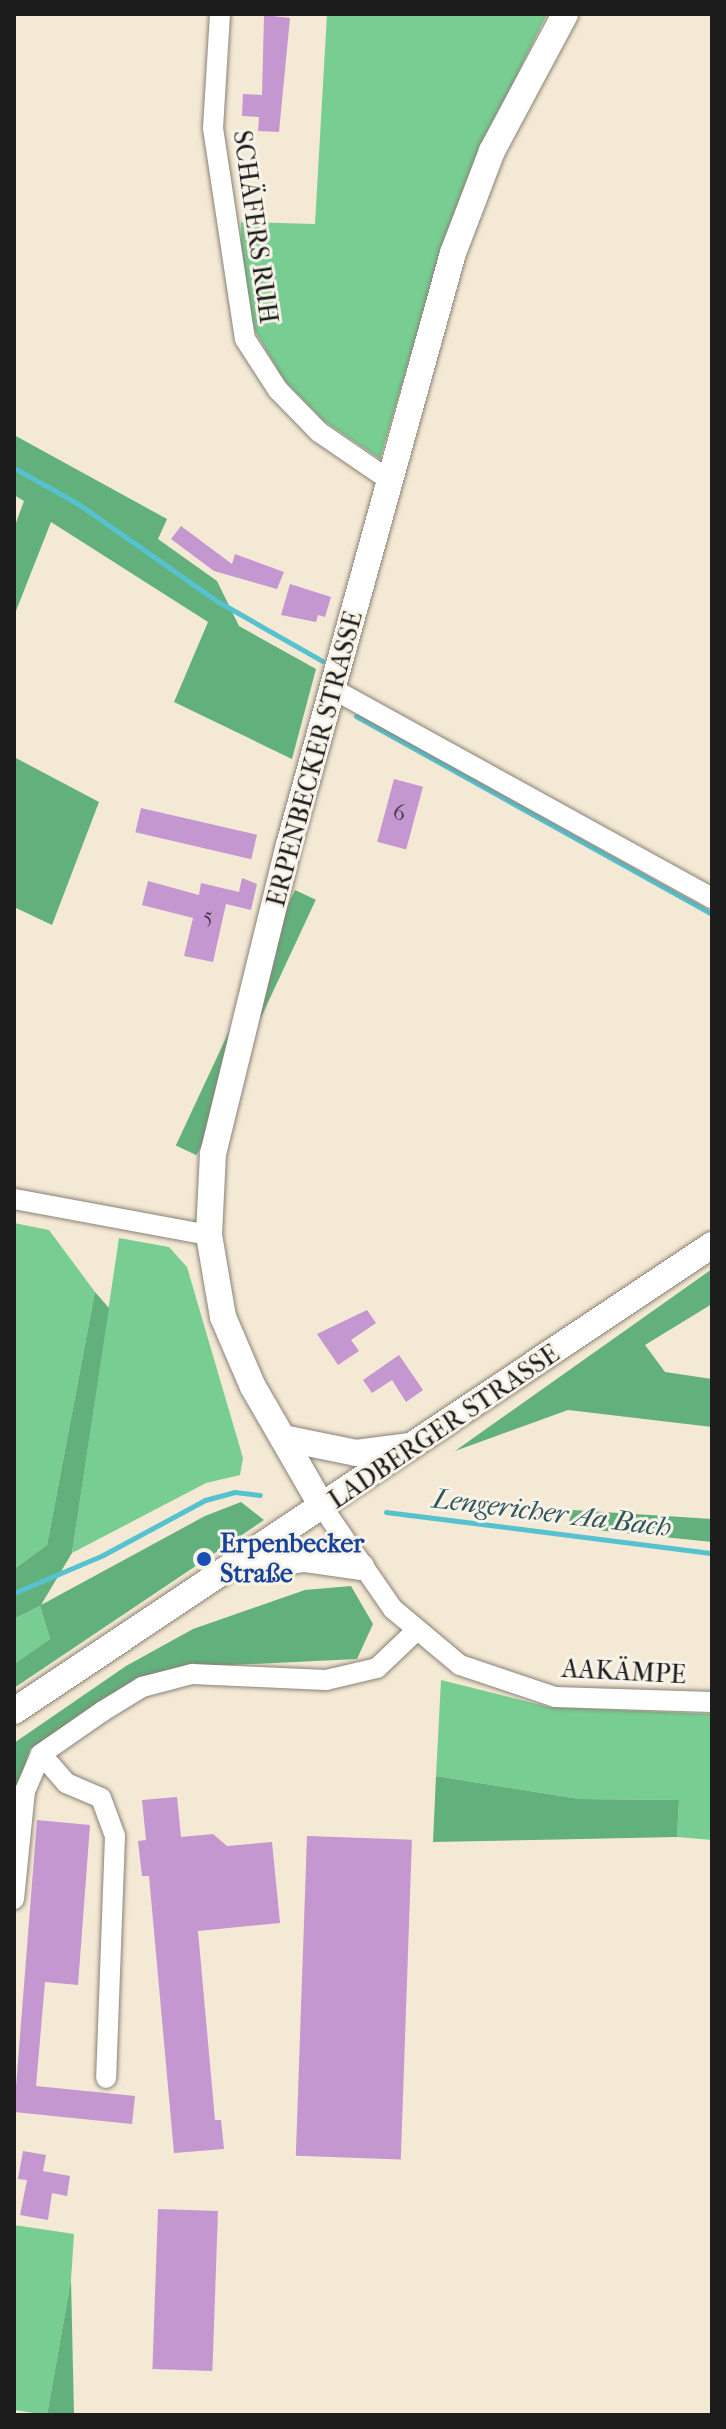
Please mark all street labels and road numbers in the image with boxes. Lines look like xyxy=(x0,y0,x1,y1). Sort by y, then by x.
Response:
street label: SCHÄFERS RUH xyxy=(226,128,284,326)
street label: ERPENBECKER STRASSE xyxy=(261,608,369,910)
street label: LADBERGER STRASSE xyxy=(323,1338,565,1516)
street label: AAKÄMPE xyxy=(561,1653,687,1691)

